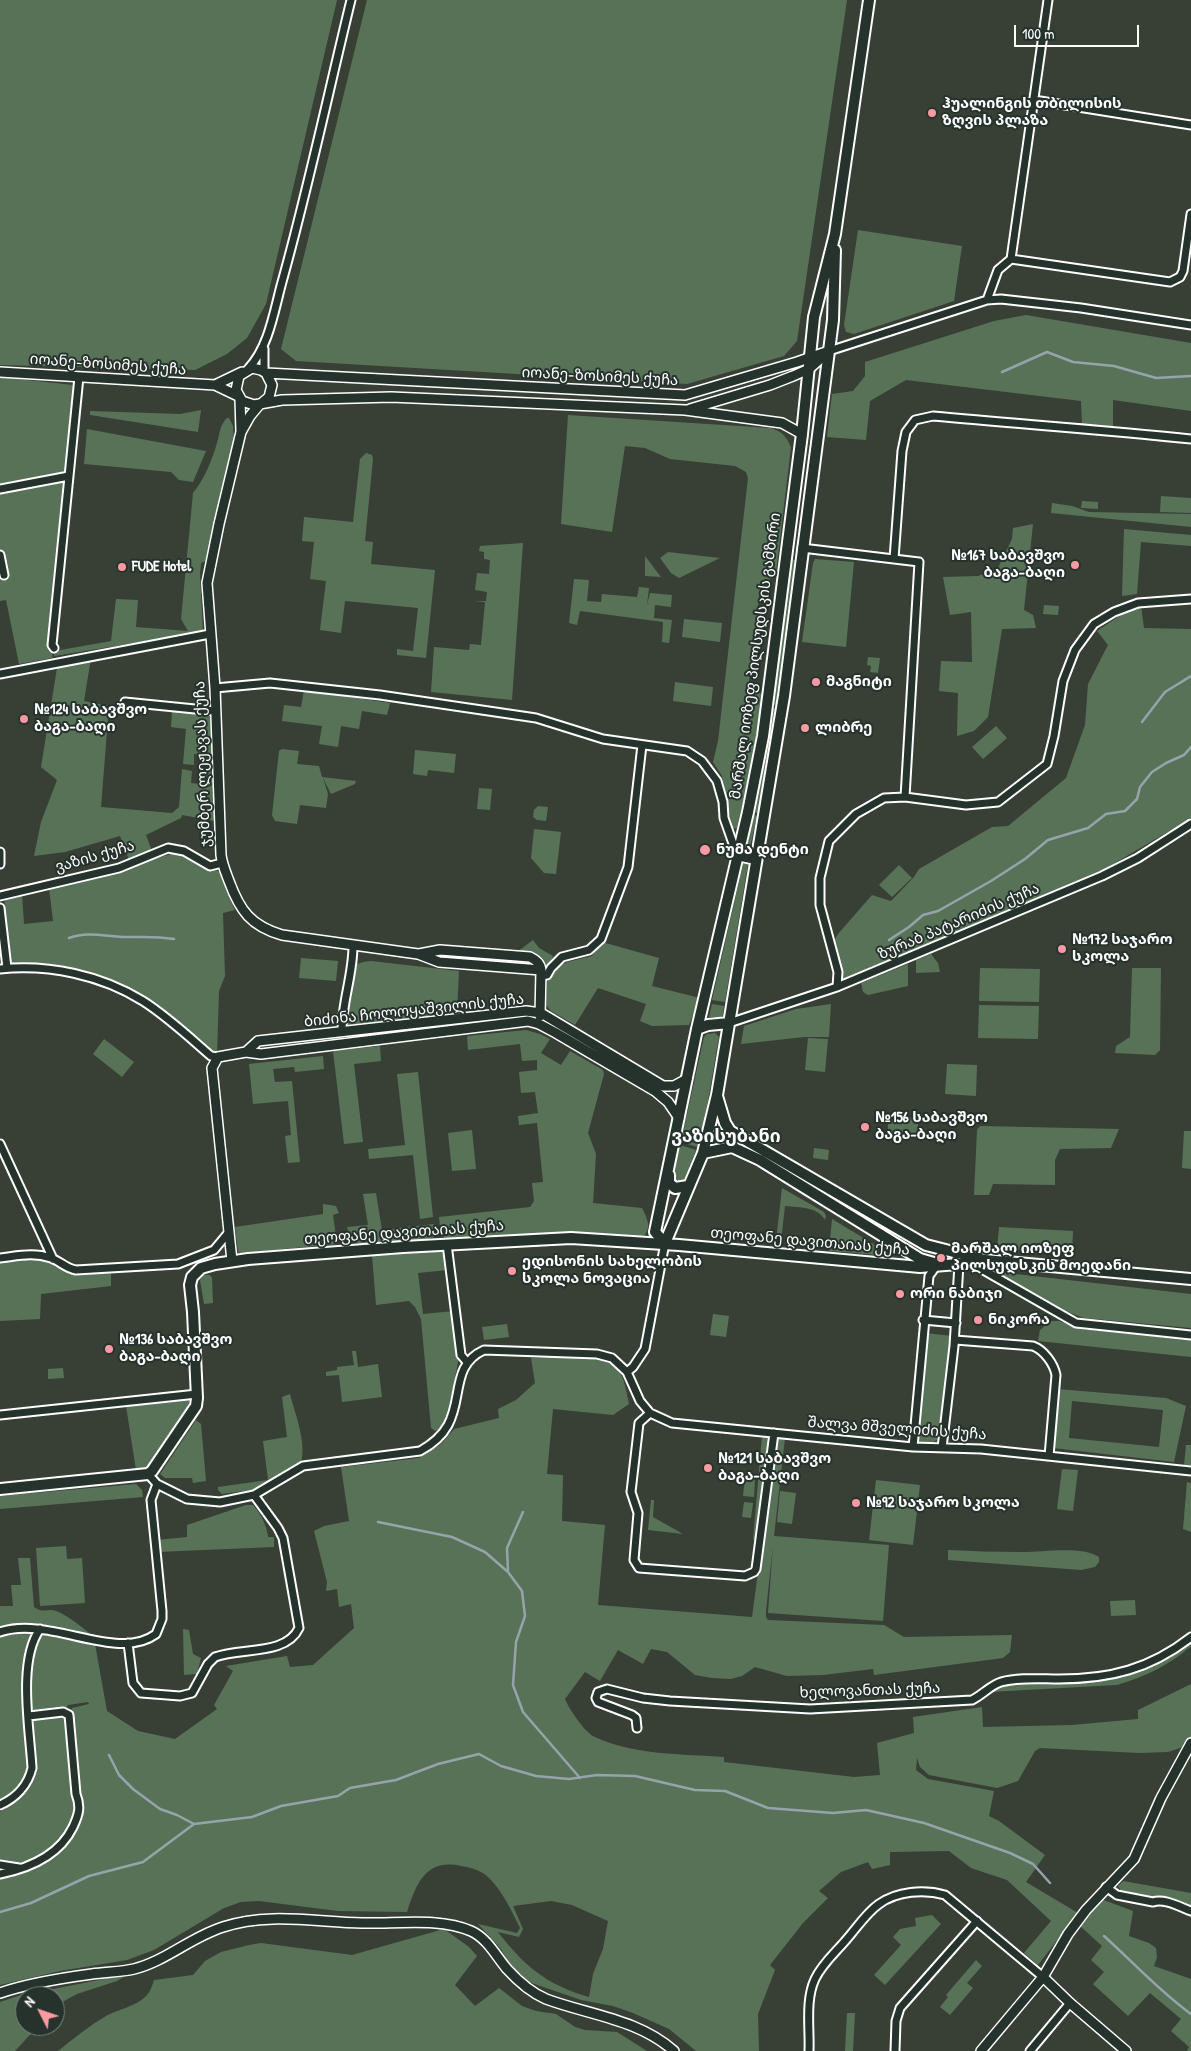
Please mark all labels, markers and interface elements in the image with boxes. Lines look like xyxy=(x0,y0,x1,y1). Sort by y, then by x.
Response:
scale bar xyxy=(1016,15,1141,47)
text: 100 m xyxy=(1022,23,1055,44)
place label: ჰუალინგის თბილისის ზღვის პლაზა xyxy=(942,95,1122,130)
marker: ჰუალინგის თბილისის ზღვის პლაზა xyxy=(926,107,938,119)
street label: იოანე-ზოსიმეს ქუჩა xyxy=(29,351,187,379)
street label: იოანე-ზოსიმეს ქუჩა xyxy=(521,364,679,390)
street label: მარშალ იოზეფ პილსუდსკის გამზირი xyxy=(727,512,785,800)
place label: №167 საბავშვო ბაგა-ბაღი xyxy=(951,547,1065,582)
place label: FUDE Hotel xyxy=(132,558,191,576)
marker: №167 საბავშვო ბაგა-ბაღი xyxy=(1069,559,1081,571)
marker: FUDE Hotel xyxy=(116,561,128,573)
place label: მაგნიტი xyxy=(826,673,892,691)
marker: მაგნიტი xyxy=(810,676,822,688)
street label: ჯუმბერ ლეჟავას ქუჩა xyxy=(191,681,215,847)
place label: №124 საბავშვო ბაგა-ბაღი xyxy=(34,701,147,736)
marker: №124 საბავშვო ბაგა-ბაღი xyxy=(18,713,30,725)
place label: ლიბრე xyxy=(815,719,872,737)
marker: ლიბრე xyxy=(799,722,811,734)
street label: ვაზის ქუჩა xyxy=(53,837,137,877)
place label: ნუმა დენტი xyxy=(716,841,809,859)
marker: ნუმა დენტი xyxy=(698,843,712,857)
street label: ზურაბ პატარიძის ქუჩა xyxy=(876,880,1042,964)
place label: №172 საჯარო სკოლა xyxy=(1072,931,1173,966)
marker: №172 საჯარო სკოლა xyxy=(1056,943,1068,955)
street label: ბიძინა ჩოლოყაშვილის ქუჩა xyxy=(303,990,525,1032)
place label: №156 საბავშვო ბაგა-ბაღი xyxy=(875,1109,988,1144)
marker: №156 საბავშვო ბაგა-ბაღი xyxy=(859,1121,871,1133)
district label: ვაზისუბანი xyxy=(671,1126,781,1148)
street label: თეოფანე დავითაიას ქუჩა xyxy=(304,1217,504,1249)
street label: თეოფანე დავითაიას ქუჩა xyxy=(710,1224,910,1260)
place label: მარშალ იოზეფ პილსუდსკის მოედანი xyxy=(951,1240,1131,1275)
marker: მარშალ იოზეფ პილსუდსკის მოედანი xyxy=(935,1252,947,1264)
place label: ედისონის სახელობის სკოლა ნოვაცია xyxy=(522,1253,702,1288)
marker: ედისონის სახელობის სკოლა ნოვაცია xyxy=(506,1265,518,1277)
place label: ორი ნაბიჯი xyxy=(910,1285,1003,1303)
marker: ორი ნაბიჯი xyxy=(894,1288,906,1300)
place label: ნიკორა xyxy=(988,1311,1050,1329)
marker: ნიკორა xyxy=(972,1314,984,1326)
place label: №136 საბავშვო ბაგა-ბაღი xyxy=(119,1331,232,1366)
marker: №136 საბავშვო ბაგა-ბაღი xyxy=(103,1343,115,1355)
street label: შალვა მშველიძის ქუჩა xyxy=(807,1414,987,1444)
place label: №121 საბავშვო ბაგა-ბაღი xyxy=(718,1450,831,1485)
marker: №121 საბავშვო ბაგა-ბაღი xyxy=(702,1462,714,1474)
place label: №92 საჯარო სკოლა xyxy=(866,1494,1020,1512)
marker: №92 საჯარო სკოლა xyxy=(850,1497,862,1509)
street label: ხელოვანთას ქუჩა xyxy=(799,1680,941,1702)
north arrow xyxy=(15,1986,65,2036)
text: N xyxy=(19,1992,39,2011)

